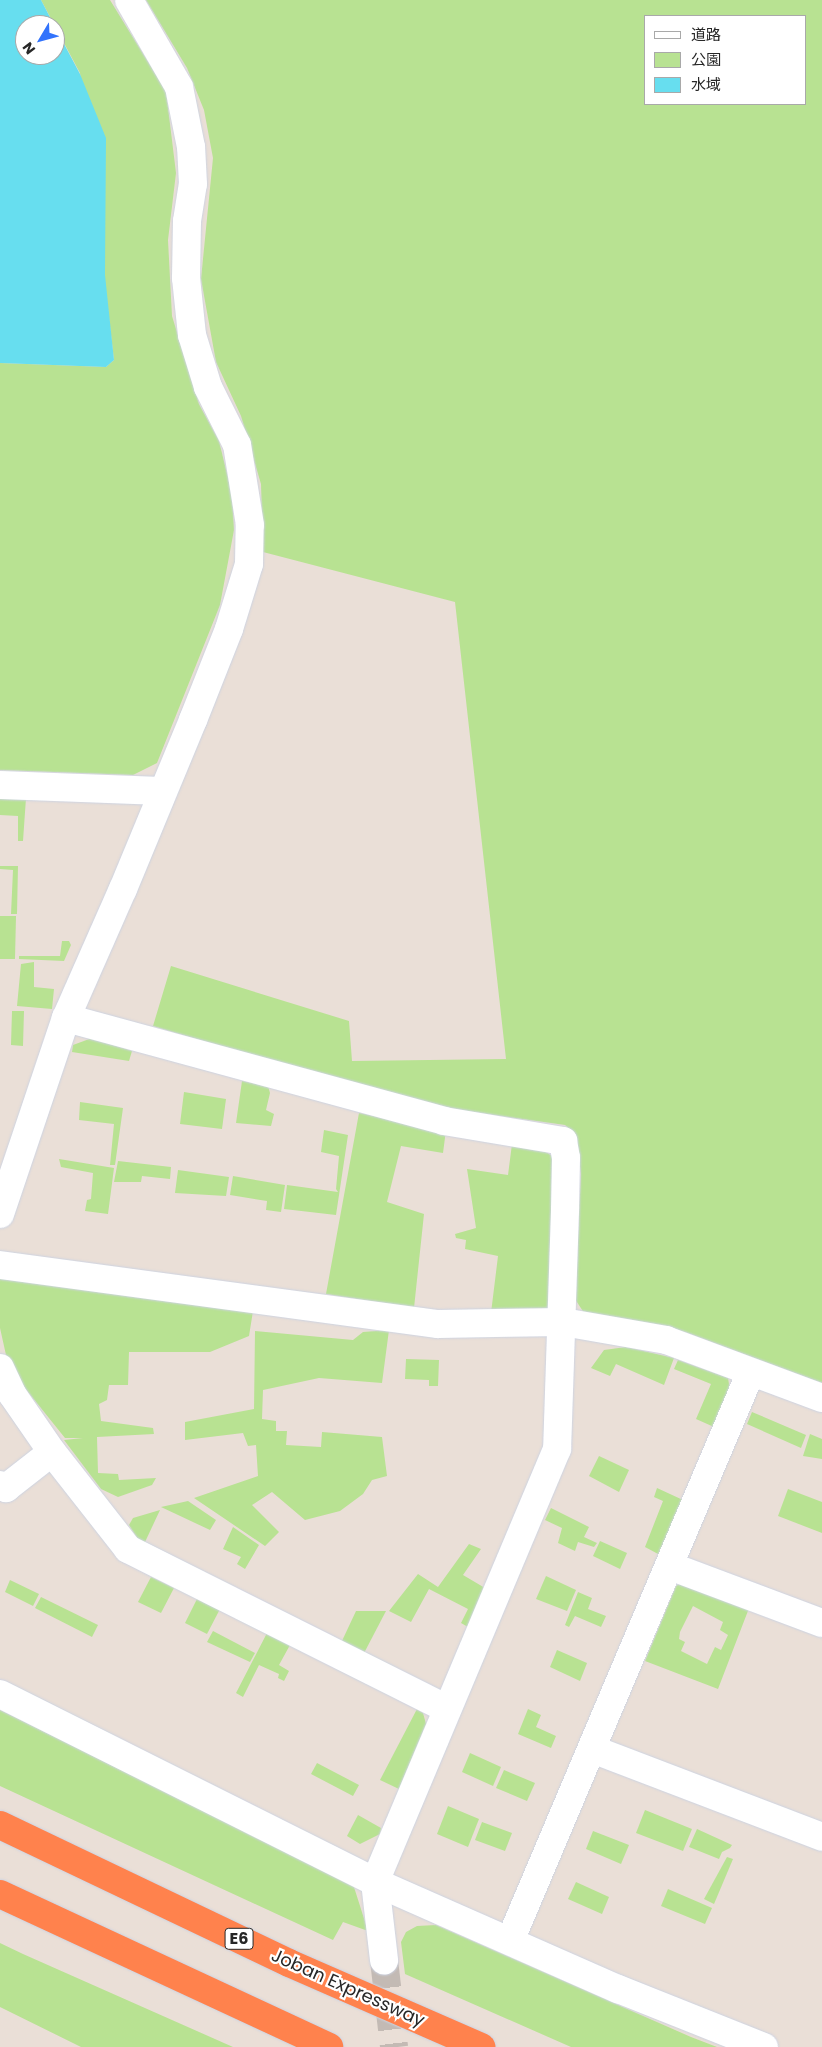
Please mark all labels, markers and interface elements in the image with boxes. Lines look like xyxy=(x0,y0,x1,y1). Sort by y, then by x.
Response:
north arrow xyxy=(15,15,65,65)
legend xyxy=(644,15,807,105)
text: 道路 xyxy=(691,24,721,45)
text: N xyxy=(18,38,40,59)
text: 公園 xyxy=(691,49,721,70)
text: 水域 xyxy=(691,74,721,95)
road number: E6 xyxy=(224,1926,254,1952)
street label: Joban Expressway xyxy=(268,1944,428,2032)

